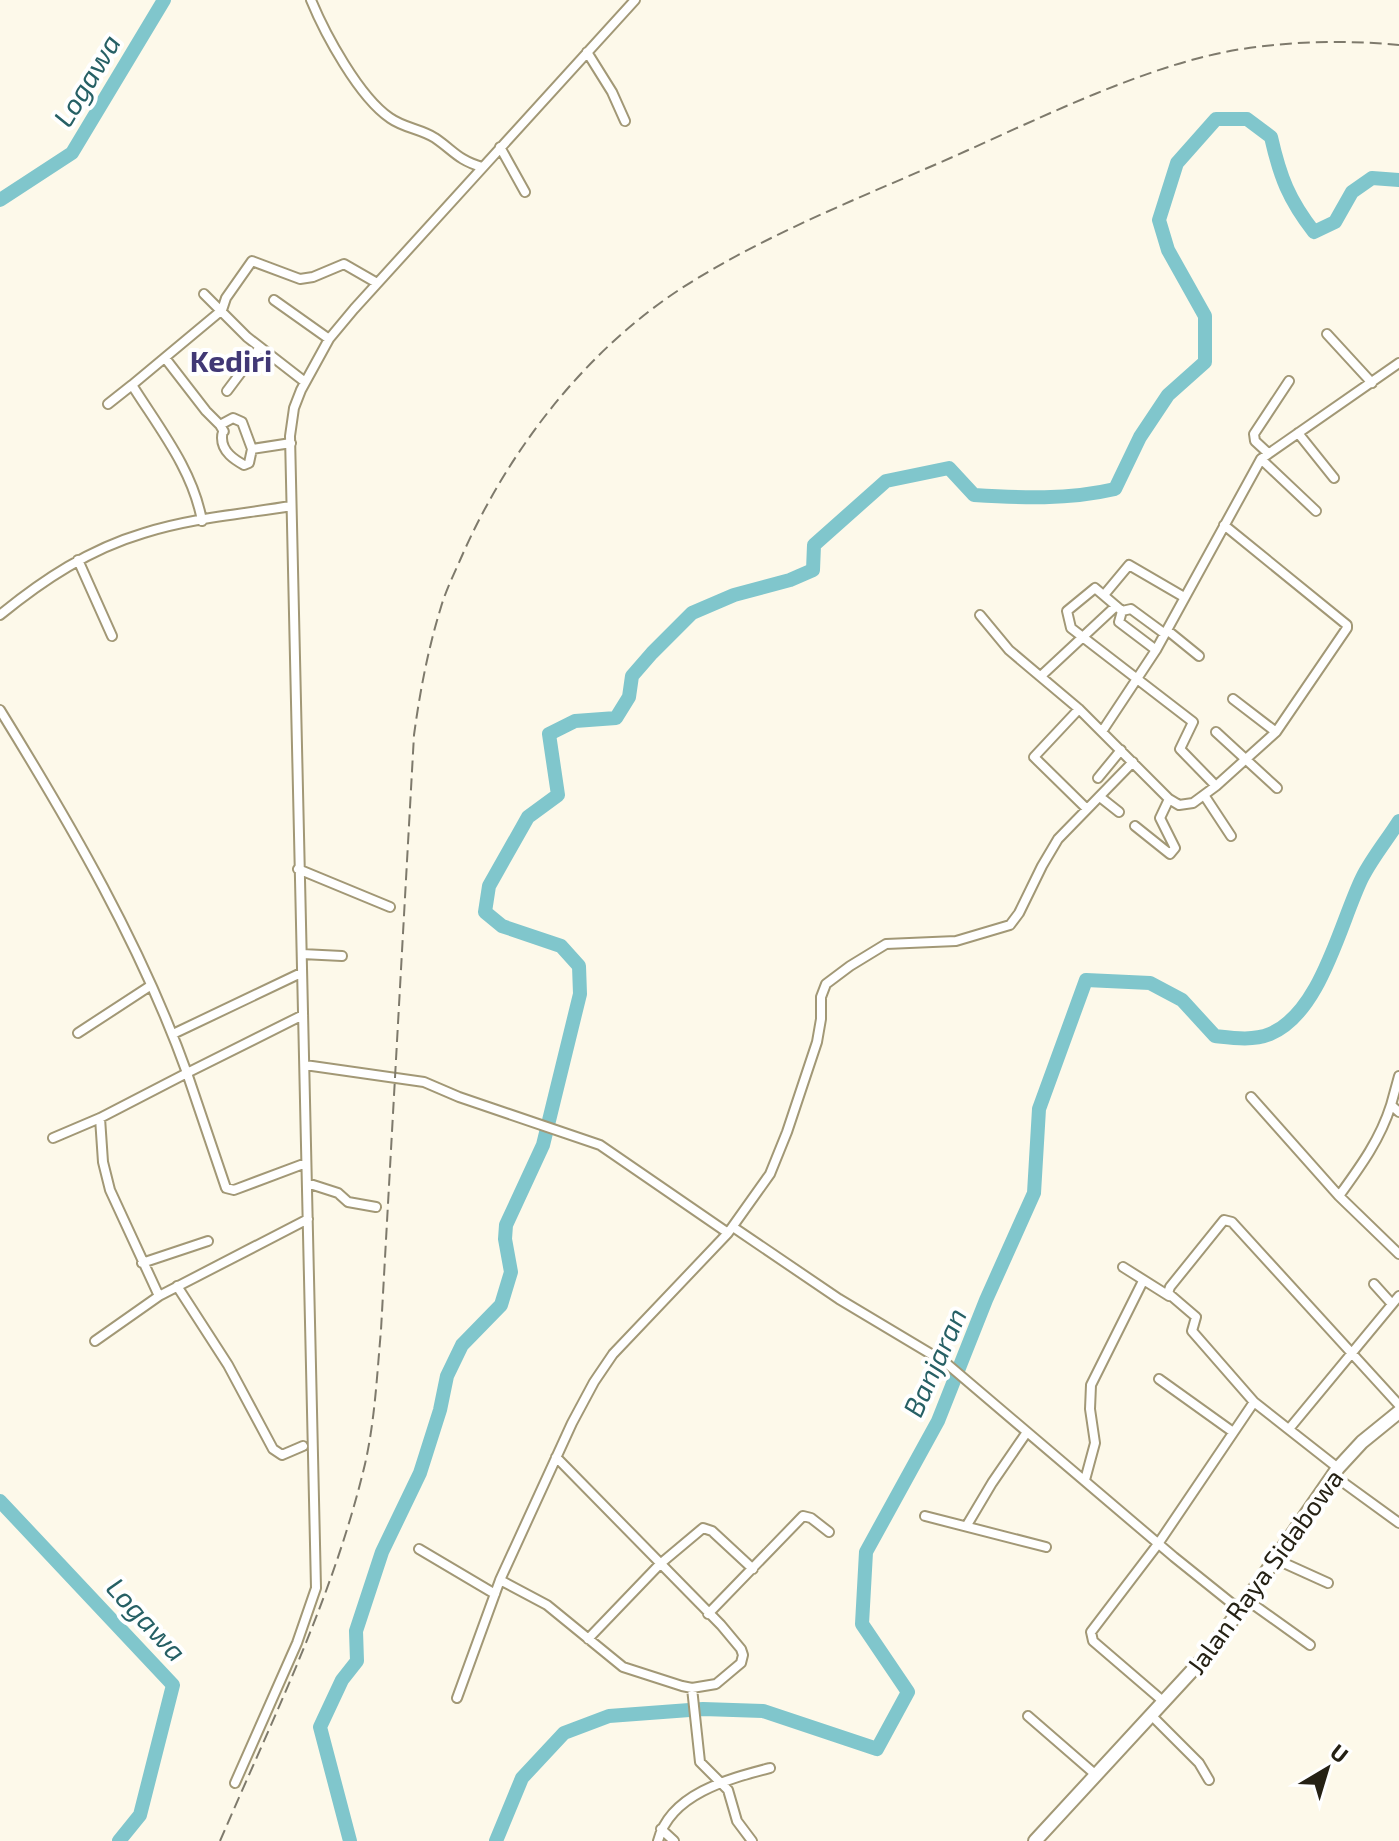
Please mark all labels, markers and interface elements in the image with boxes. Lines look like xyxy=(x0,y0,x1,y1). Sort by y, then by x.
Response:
water label: Logawa xyxy=(45,28,127,132)
district label: Kediri xyxy=(190,342,272,378)
water label: Banjaran xyxy=(895,1302,973,1422)
street label: Jalan Raya Sidabowa xyxy=(1179,1463,1349,1679)
water label: Logawa xyxy=(100,1570,194,1668)
north arrow xyxy=(1287,1729,1367,1809)
text: U xyxy=(1326,1738,1354,1767)

